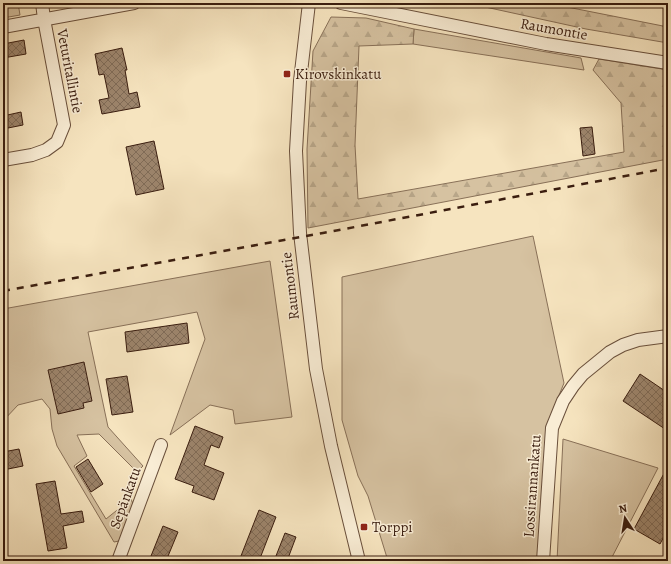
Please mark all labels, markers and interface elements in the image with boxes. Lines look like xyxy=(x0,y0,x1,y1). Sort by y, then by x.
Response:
street label: Raumontie xyxy=(519,13,590,45)
street label: Veturitallintie xyxy=(52,26,88,115)
place label: Kirovskinkatu xyxy=(295,64,382,84)
marker: Kirovskinkatu xyxy=(282,69,292,79)
street label: Raumontie xyxy=(276,251,304,321)
street label: Lossirannankatu xyxy=(518,433,546,538)
street label: Sepänkatu xyxy=(105,463,146,532)
north arrow xyxy=(605,498,645,538)
text: N xyxy=(618,501,629,517)
place label: Torppi xyxy=(372,517,413,537)
marker: Torppi xyxy=(359,522,369,532)

